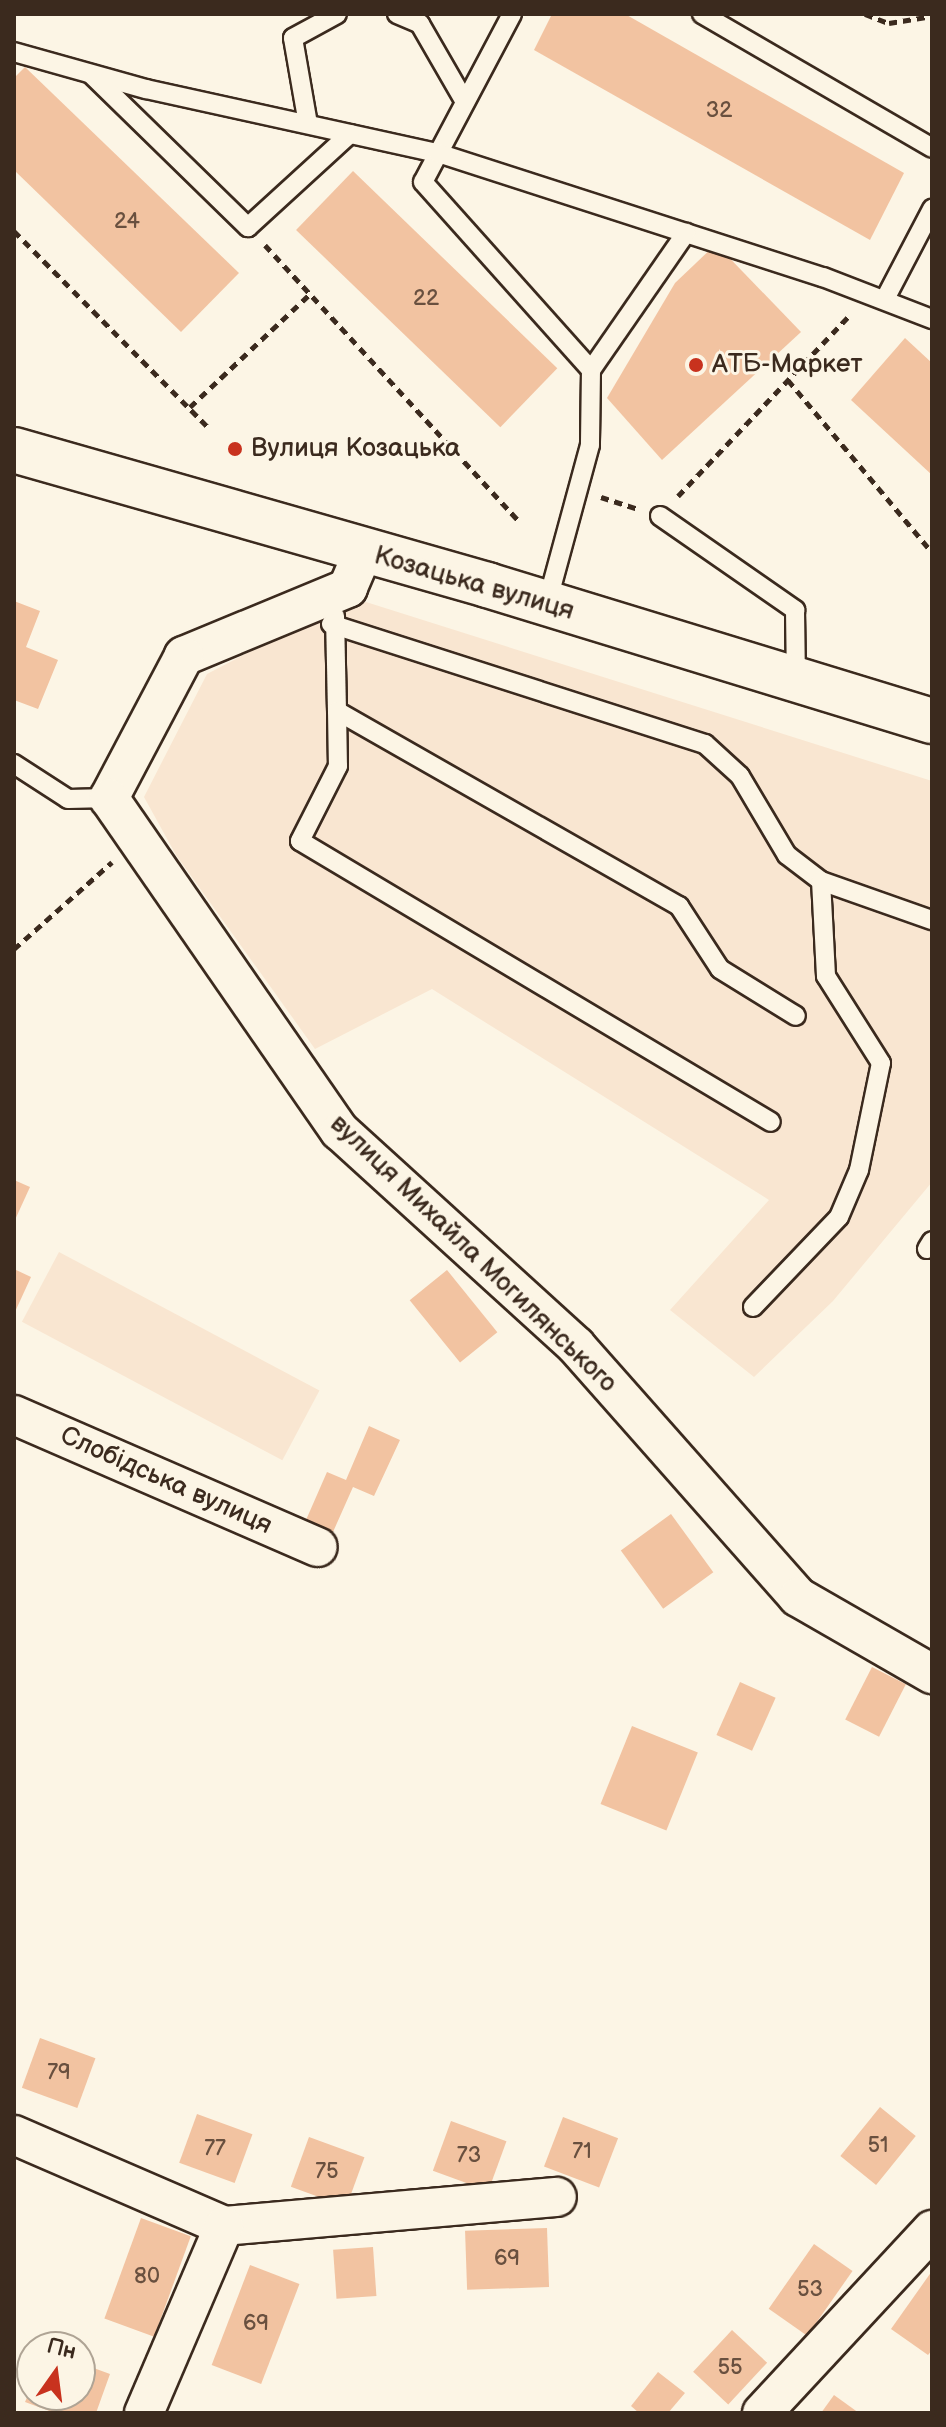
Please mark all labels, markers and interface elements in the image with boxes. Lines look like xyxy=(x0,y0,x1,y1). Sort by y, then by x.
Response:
house number: 32 xyxy=(706,98,732,124)
house number: 24 xyxy=(114,209,140,235)
house number: 22 xyxy=(413,286,439,312)
place label: АТБ-Маркет xyxy=(712,349,863,381)
marker: АТБ-Маркет xyxy=(687,356,705,374)
place label: Вулиця Козацька xyxy=(251,433,460,465)
marker: Вулиця Козацька xyxy=(226,440,244,458)
street label: Козацька вулиця xyxy=(370,541,578,627)
street label: вулиця Михайла Могилянського xyxy=(323,1109,623,1399)
street label: Слобідська вулиця xyxy=(55,1420,277,1542)
house number: 79 xyxy=(47,2060,71,2086)
house number: 51 xyxy=(867,2133,889,2159)
house number: 77 xyxy=(204,2136,226,2162)
house number: 71 xyxy=(572,2139,592,2165)
house number: 73 xyxy=(457,2143,481,2169)
house number: 75 xyxy=(315,2159,339,2185)
house number: 69 xyxy=(494,2246,520,2272)
house number: 80 xyxy=(134,2264,160,2290)
house number: 53 xyxy=(797,2277,823,2303)
house number: 69 xyxy=(243,2311,269,2337)
north arrow xyxy=(16,2331,96,2411)
text: Пн xyxy=(44,2333,79,2366)
house number: 55 xyxy=(717,2355,743,2381)

